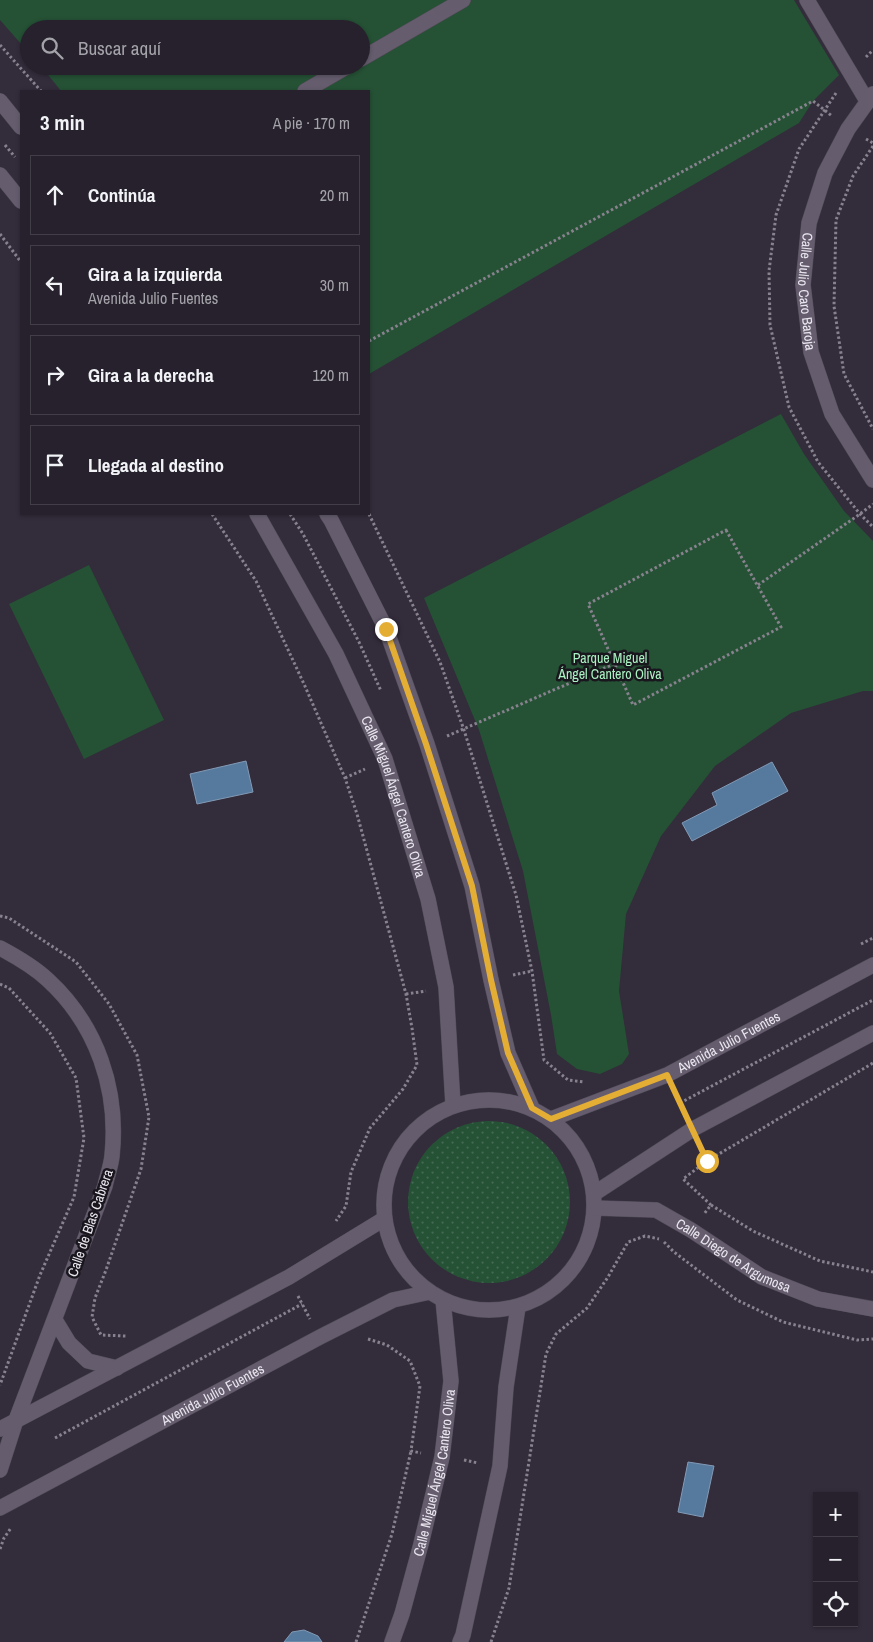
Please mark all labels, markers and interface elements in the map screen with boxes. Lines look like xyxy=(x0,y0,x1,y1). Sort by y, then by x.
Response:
search box xyxy=(20,20,370,75)
icon: search xyxy=(38,34,66,62)
text: Buscar aquí xyxy=(78,35,161,61)
text: 3 min xyxy=(40,108,85,137)
text: A pie · 170 m xyxy=(273,112,350,134)
icon: ahead xyxy=(41,181,69,209)
text: Continúa xyxy=(88,182,156,208)
text: 20 m xyxy=(320,184,349,206)
street label: Calle Julio Caro Baroja xyxy=(794,232,820,352)
text: Gira a la izquierda xyxy=(88,261,222,287)
icon: left xyxy=(41,271,69,299)
text: 30 m xyxy=(320,274,349,296)
text: Avenida Julio Fuentes xyxy=(88,287,218,309)
icon: right xyxy=(41,361,69,389)
text: Gira a la derecha xyxy=(88,362,214,388)
text: 120 m xyxy=(313,364,349,386)
icon: arrive xyxy=(41,451,69,479)
text: Llegada al destino xyxy=(88,452,224,478)
route end xyxy=(375,618,398,641)
park label: Parque Miguel Ángel Cantero Oliva xyxy=(557,649,662,683)
street label: Calle Miguel Ángel Cantero Oliva xyxy=(357,713,430,880)
street label: Avenida Julio Fuentes xyxy=(673,1007,784,1077)
route start xyxy=(696,1150,719,1173)
street label: Calle de Blas Cabrera xyxy=(63,1166,117,1279)
street label: Calle Diego de Argumosa xyxy=(673,1214,794,1297)
street label: Avenida Julio Fuentes xyxy=(157,1359,267,1430)
street label: Calle Miguel Ángel Cantero Oliva xyxy=(409,1388,459,1558)
map controls xyxy=(813,1492,858,1627)
button: + xyxy=(813,1492,858,1537)
button: − xyxy=(813,1537,858,1582)
button: locate xyxy=(813,1582,858,1627)

